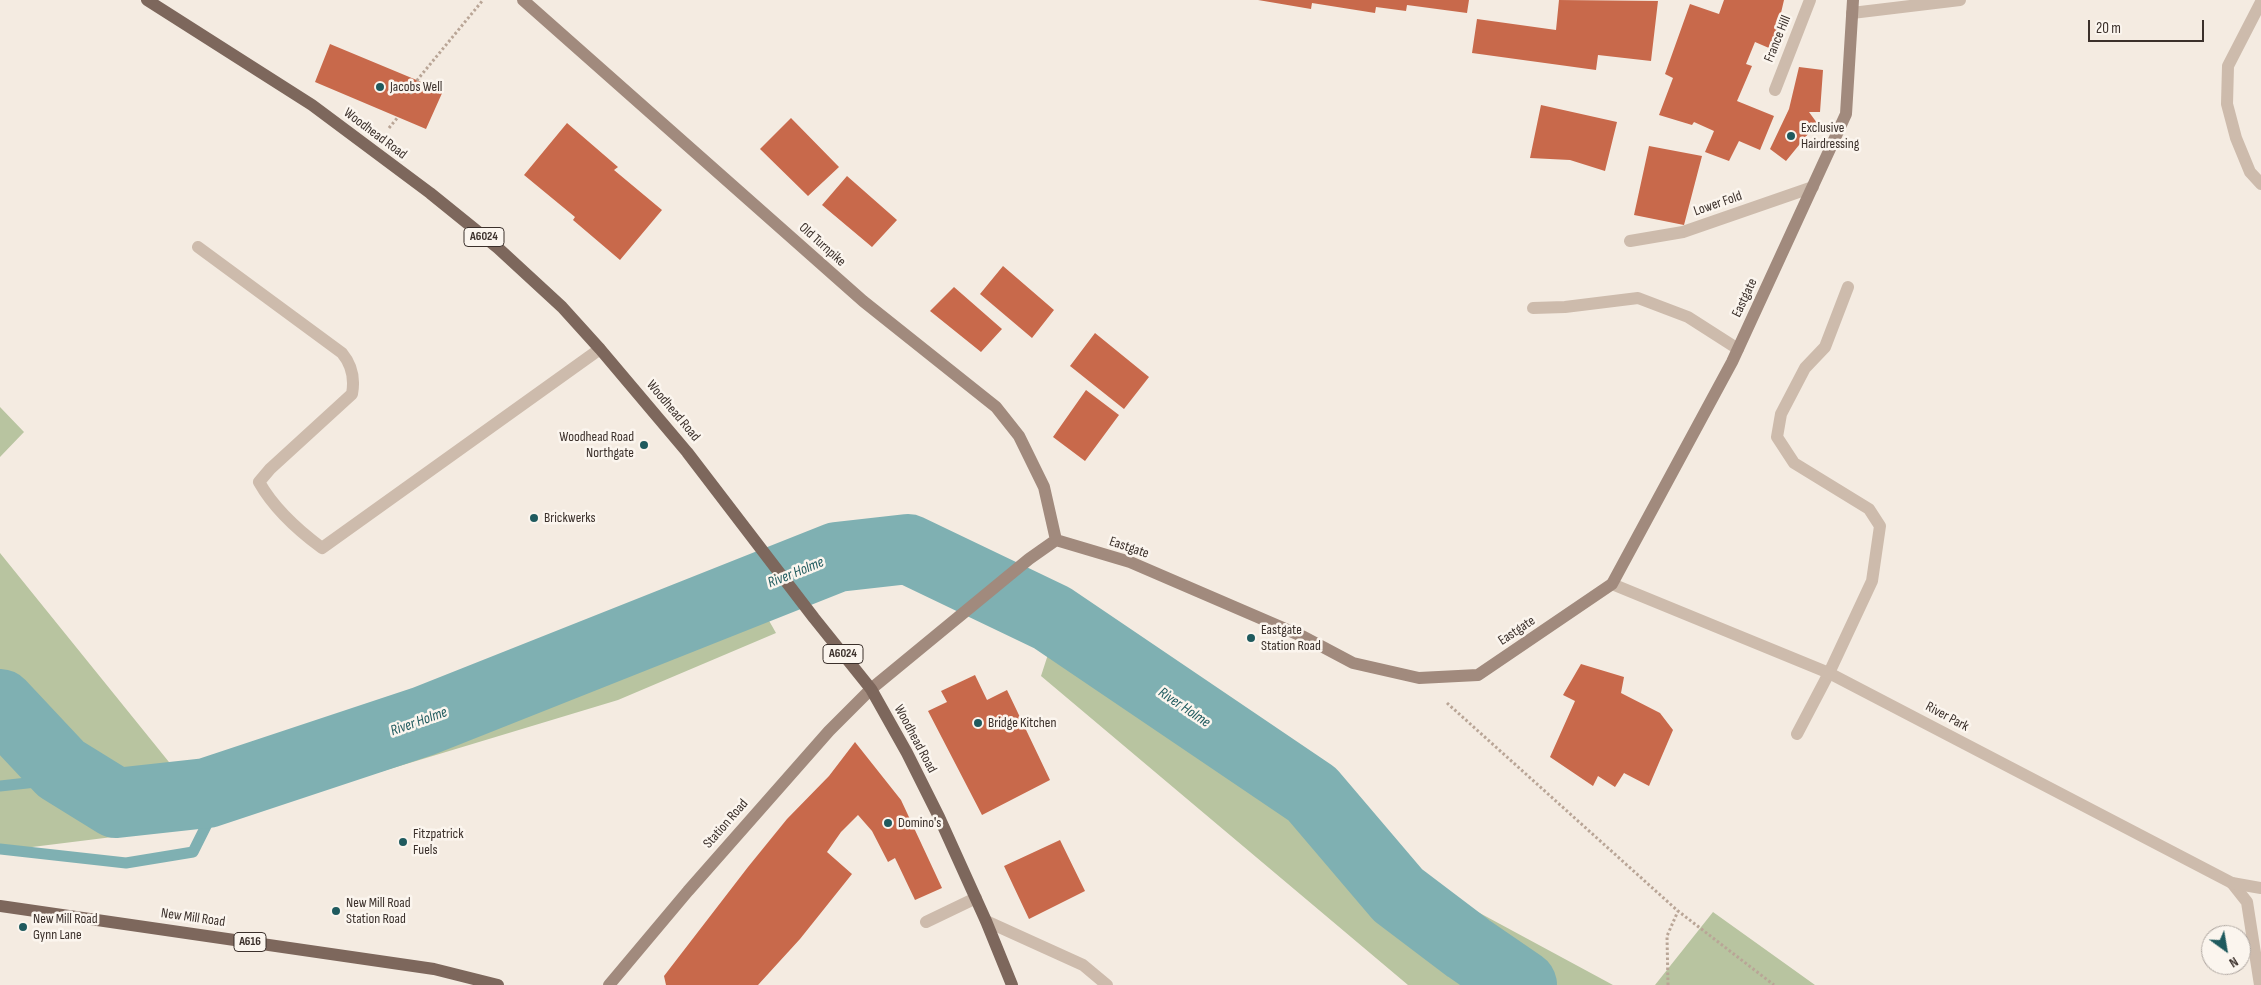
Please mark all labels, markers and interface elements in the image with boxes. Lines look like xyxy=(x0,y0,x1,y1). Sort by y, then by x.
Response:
scale bar xyxy=(2091,10,2207,42)
street label: France Hill xyxy=(1761,13,1795,65)
text: 20 m xyxy=(2096,19,2121,38)
place label: Jacobs Well xyxy=(390,79,442,95)
marker: Jacobs Well xyxy=(374,81,386,93)
street label: Woodhead Road xyxy=(340,105,410,163)
place label: Exclusive Hairdressing xyxy=(1801,120,1859,152)
marker: Exclusive Hairdressing xyxy=(1785,130,1797,142)
street label: Lower Fold xyxy=(1692,188,1744,220)
street label: Old Turnpike xyxy=(795,220,849,270)
road number: A6024 xyxy=(464,228,504,246)
street label: Eastgate xyxy=(1729,276,1761,320)
street label: Woodhead Road xyxy=(643,377,703,445)
place label: Woodhead Road Northgate xyxy=(559,429,634,462)
marker: Woodhead Road Northgate xyxy=(638,439,650,451)
place label: Brickwerks xyxy=(544,510,595,526)
marker: Brickwerks xyxy=(528,512,540,524)
street label: Eastgate xyxy=(1107,533,1151,563)
water label: River Holme xyxy=(765,554,827,592)
street label: Eastgate xyxy=(1495,613,1539,649)
place label: Eastgate Station Road xyxy=(1261,622,1321,654)
marker: Eastgate Station Road xyxy=(1245,632,1257,644)
road number: A6024 xyxy=(823,644,863,664)
water label: River Holme xyxy=(1154,684,1214,732)
street label: River Park xyxy=(1922,699,1972,735)
street label: Woodhead Road xyxy=(890,702,940,776)
water label: River Holme xyxy=(388,703,450,741)
place label: Bridge Kitchen xyxy=(988,715,1056,731)
marker: Bridge Kitchen xyxy=(972,717,984,729)
street label: Station Road xyxy=(700,796,752,852)
place label: Domino's xyxy=(898,815,941,831)
marker: Domino's xyxy=(882,817,894,829)
place label: Fitzpatrick Fuels xyxy=(413,826,464,859)
marker: Fitzpatrick Fuels xyxy=(397,836,409,848)
place label: New Mill Road Station Road xyxy=(346,895,410,928)
street label: New Mill Road xyxy=(160,905,226,931)
marker: New Mill Road Station Road xyxy=(330,905,342,917)
place label: New Mill Road Gynn Lane xyxy=(33,911,97,944)
marker: New Mill Road Gynn Lane xyxy=(17,921,29,933)
north arrow xyxy=(2201,925,2251,975)
road number: A616 xyxy=(234,932,266,952)
text: N xyxy=(2226,953,2241,971)

